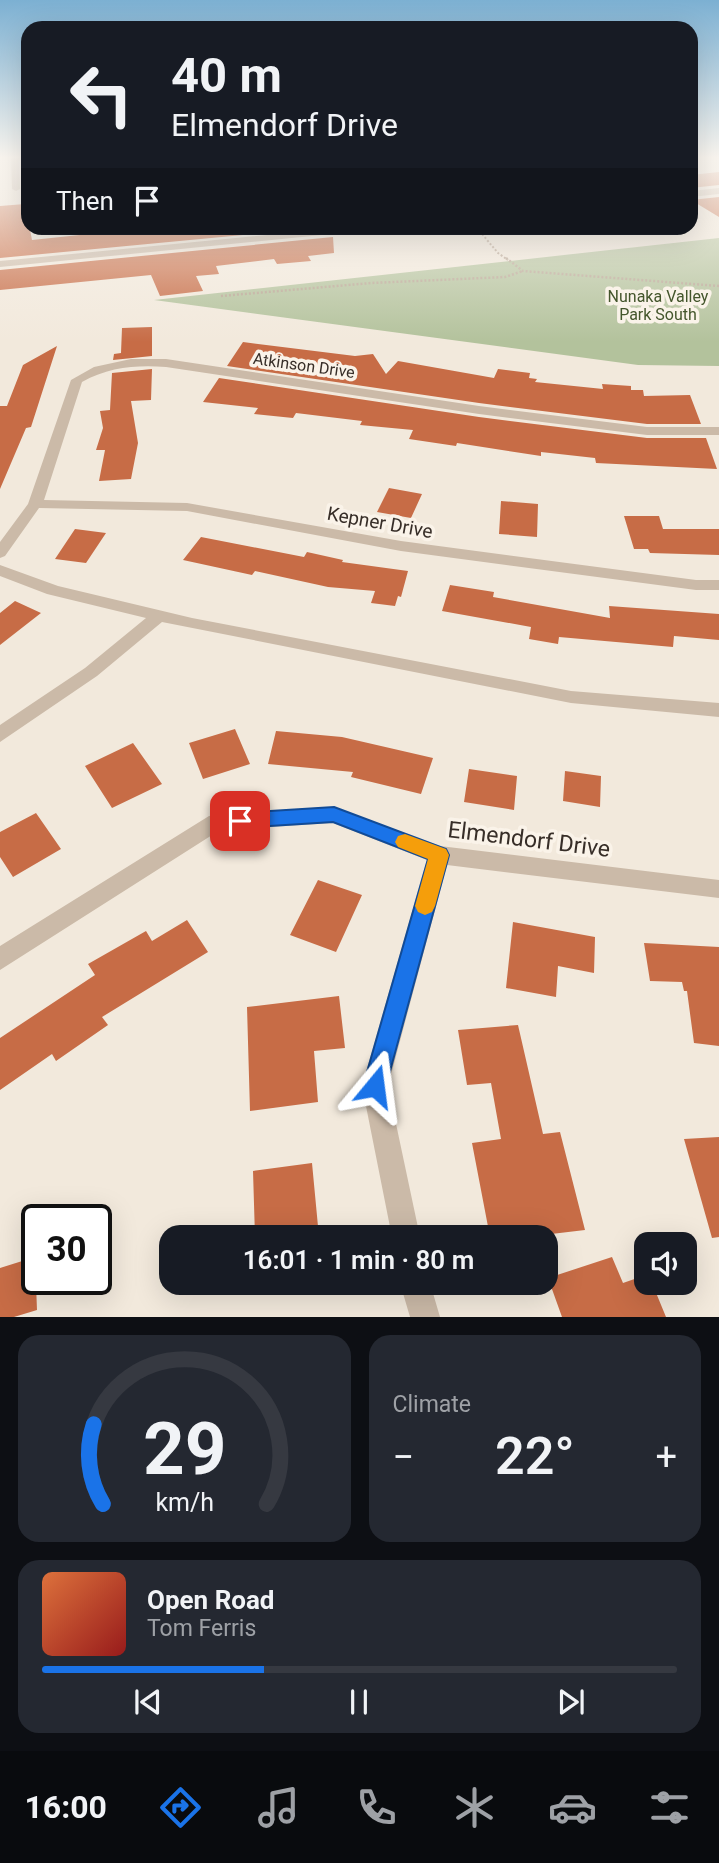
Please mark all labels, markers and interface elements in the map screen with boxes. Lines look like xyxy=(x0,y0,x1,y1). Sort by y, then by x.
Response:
text: 40 m xyxy=(171,47,282,104)
icon: left xyxy=(56,49,147,140)
text: Elmendorf Drive xyxy=(171,106,398,144)
icon: arrive xyxy=(128,182,166,220)
text: Then xyxy=(56,186,114,216)
park label: Nunaka Valley Park South xyxy=(608,287,709,324)
street label: Atkinson Drive xyxy=(252,349,356,382)
street label: Kepner Drive xyxy=(325,502,435,543)
pin xyxy=(210,791,270,851)
icon: arrive xyxy=(221,802,259,840)
street label: Elmendorf Drive xyxy=(446,816,612,863)
position arrow xyxy=(338,1049,412,1123)
speed limit sign: 30 xyxy=(21,1204,112,1295)
map controls xyxy=(634,1232,697,1295)
button: sound xyxy=(634,1232,697,1295)
text: 16:01 · 1 min · 80 m xyxy=(243,1245,474,1275)
text: Climate xyxy=(393,1391,471,1418)
text: 29 xyxy=(142,1407,226,1493)
text: 22° xyxy=(495,1426,575,1487)
text: − xyxy=(393,1435,414,1479)
text: + xyxy=(655,1435,677,1479)
text: km/h xyxy=(155,1488,214,1517)
text: Open Road xyxy=(147,1585,275,1615)
text: Tom Ferris xyxy=(147,1615,256,1642)
icon: previous xyxy=(129,1683,167,1721)
icon: pause xyxy=(340,1683,378,1721)
icon: next xyxy=(552,1683,590,1721)
icon: directions xyxy=(156,1783,205,1832)
icon: music xyxy=(254,1783,303,1832)
icon: phone xyxy=(352,1783,401,1832)
icon: climate xyxy=(450,1783,499,1832)
icon: car xyxy=(548,1783,597,1832)
icon: filters xyxy=(645,1783,694,1832)
text: 16:00 xyxy=(24,1788,107,1826)

